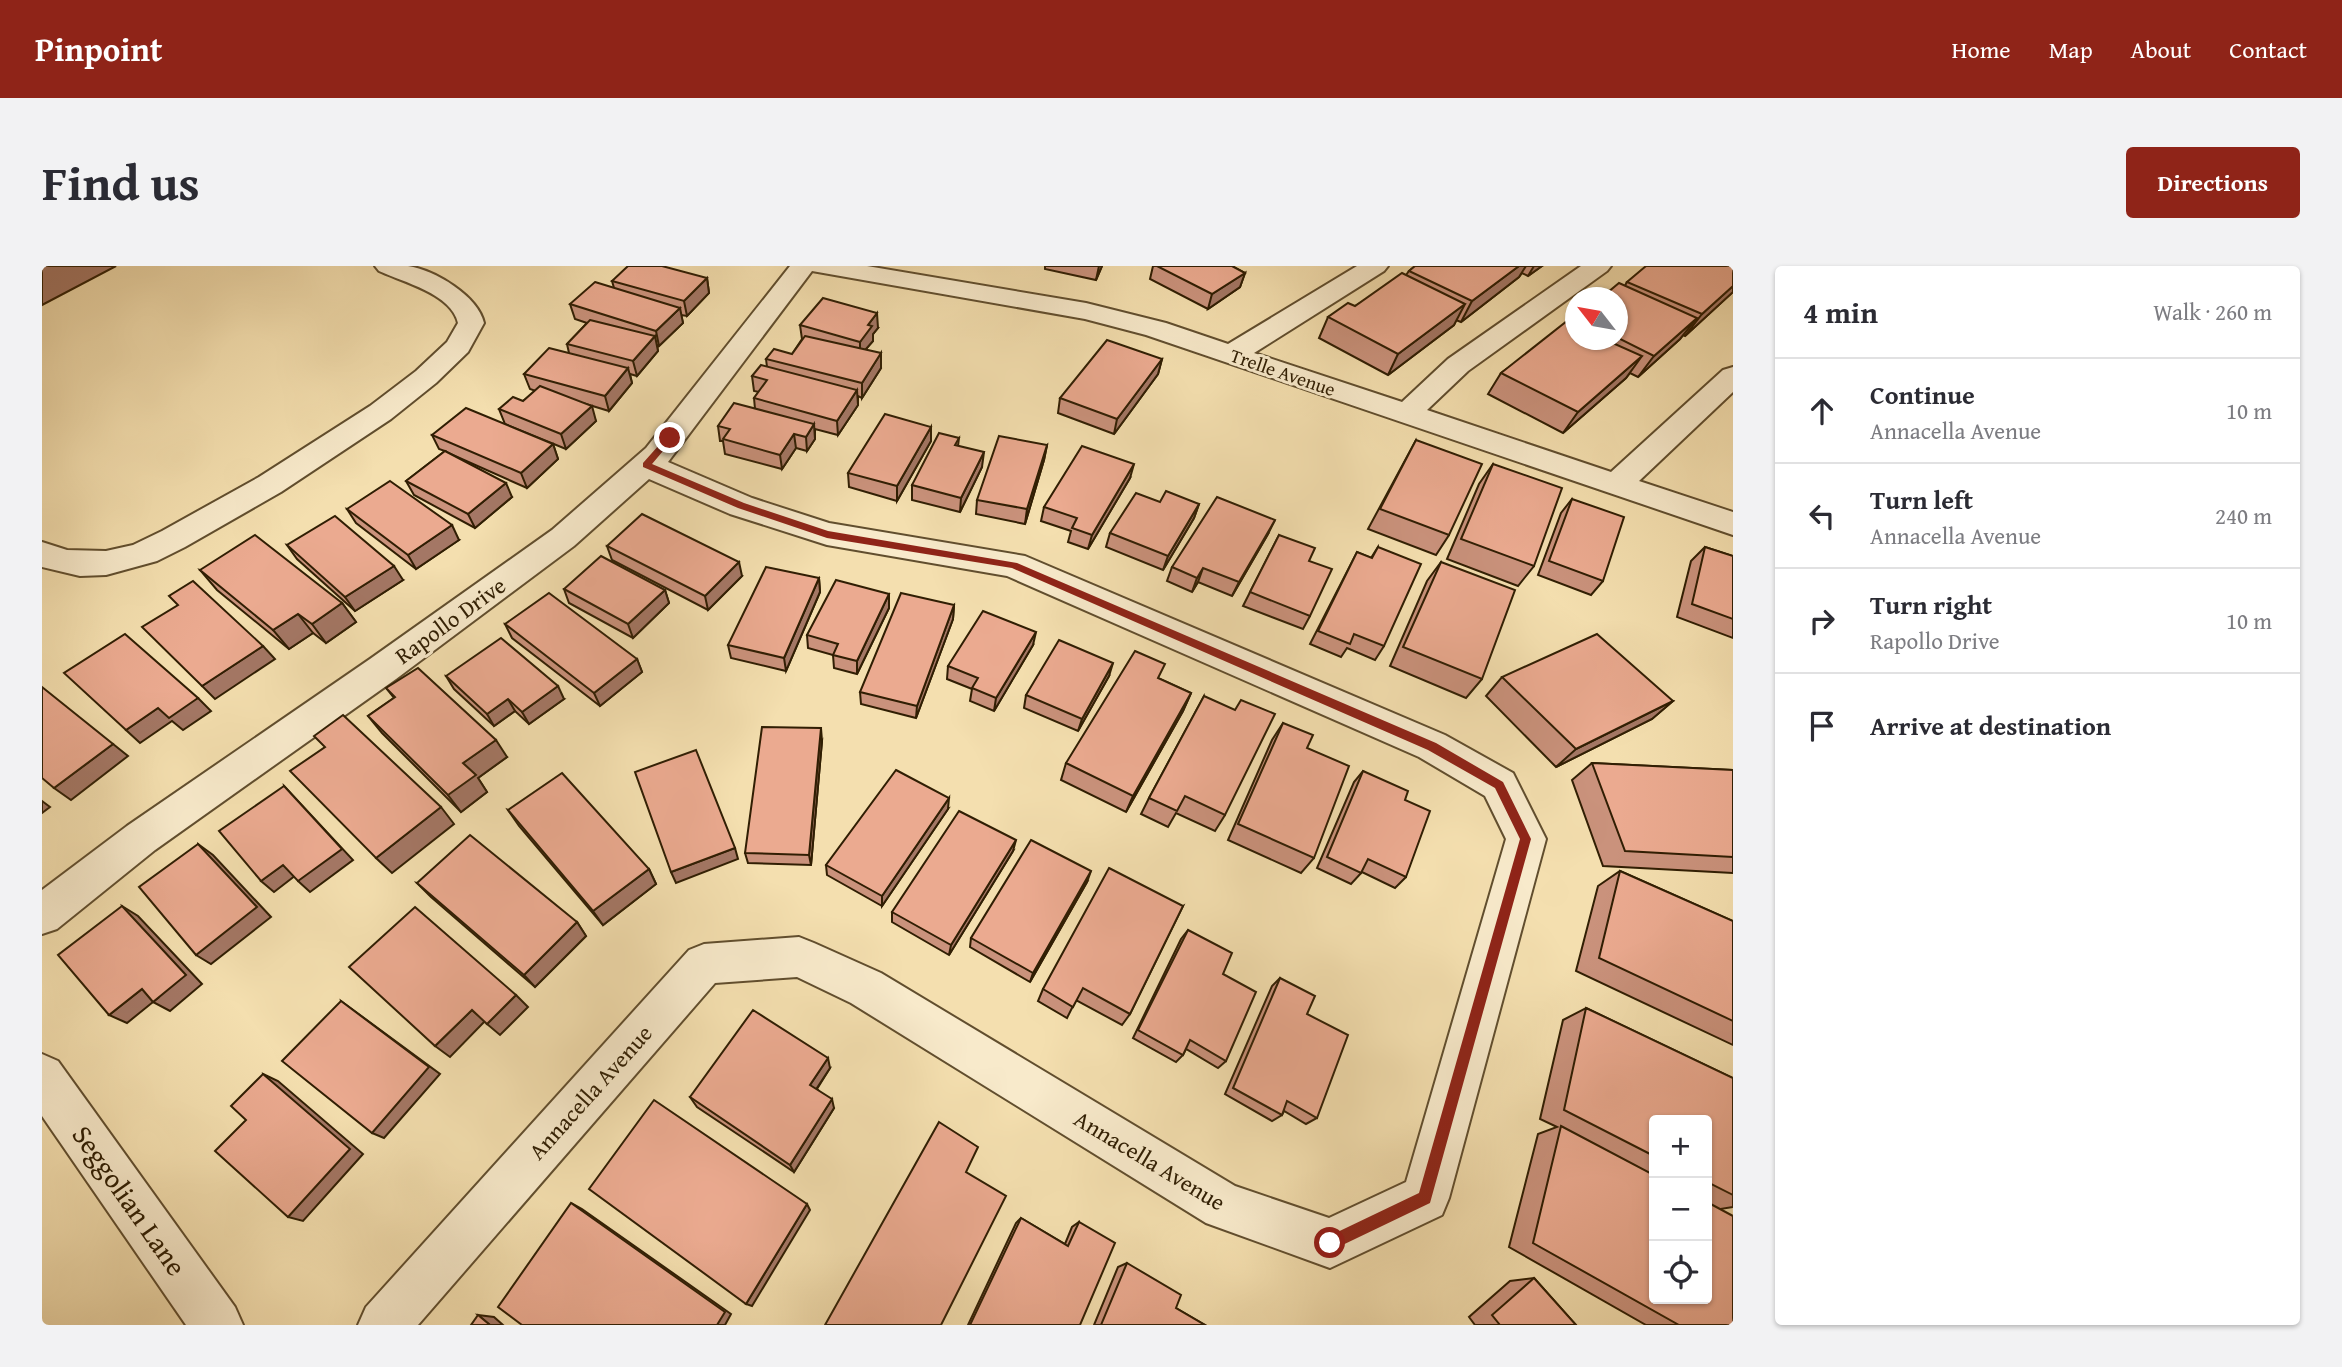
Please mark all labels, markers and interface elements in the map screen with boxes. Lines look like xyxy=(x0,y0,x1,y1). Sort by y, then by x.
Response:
text: Pinpoint xyxy=(35,25,162,73)
text: Home xyxy=(1952,32,2011,67)
text: Map xyxy=(2049,32,2093,67)
text: About xyxy=(2131,32,2191,67)
text: Contact xyxy=(2229,32,2307,67)
text: Find us xyxy=(42,146,200,218)
button: Directions xyxy=(2126,147,2300,218)
north arrow xyxy=(1565,287,1628,350)
text: 4 min xyxy=(1803,290,1878,334)
text: Walk · 260 m xyxy=(2153,295,2272,328)
street label: Trelle Avenue xyxy=(1227,341,1339,403)
text: Continue xyxy=(1870,375,1975,414)
icon: ahead xyxy=(1803,392,1841,430)
text: 10 m xyxy=(2226,394,2272,427)
text: Annacella Avenue xyxy=(1870,414,2041,447)
route end xyxy=(654,422,685,453)
text: Turn left xyxy=(1870,480,1973,519)
icon: left xyxy=(1803,497,1841,535)
text: 240 m xyxy=(2215,499,2272,532)
text: Annacella Avenue xyxy=(1870,519,2041,552)
street label: Rapollo Drive xyxy=(388,569,512,671)
text: Turn right xyxy=(1870,585,1992,624)
icon: right xyxy=(1803,602,1841,640)
text: 10 m xyxy=(2226,604,2272,637)
text: Rapollo Drive xyxy=(1870,624,2000,657)
text: Arrive at destination xyxy=(1870,706,2111,745)
icon: arrive xyxy=(1803,707,1841,745)
street label: Annacella Avenue xyxy=(520,1017,660,1167)
street label: Annacella Avenue xyxy=(1068,1102,1232,1218)
map controls xyxy=(1649,1115,1712,1304)
button: + xyxy=(1649,1115,1712,1178)
street label: Seggolian Lane xyxy=(63,1116,197,1284)
button: − xyxy=(1649,1178,1712,1241)
route start xyxy=(1314,1227,1345,1258)
button: locate xyxy=(1649,1241,1712,1304)

